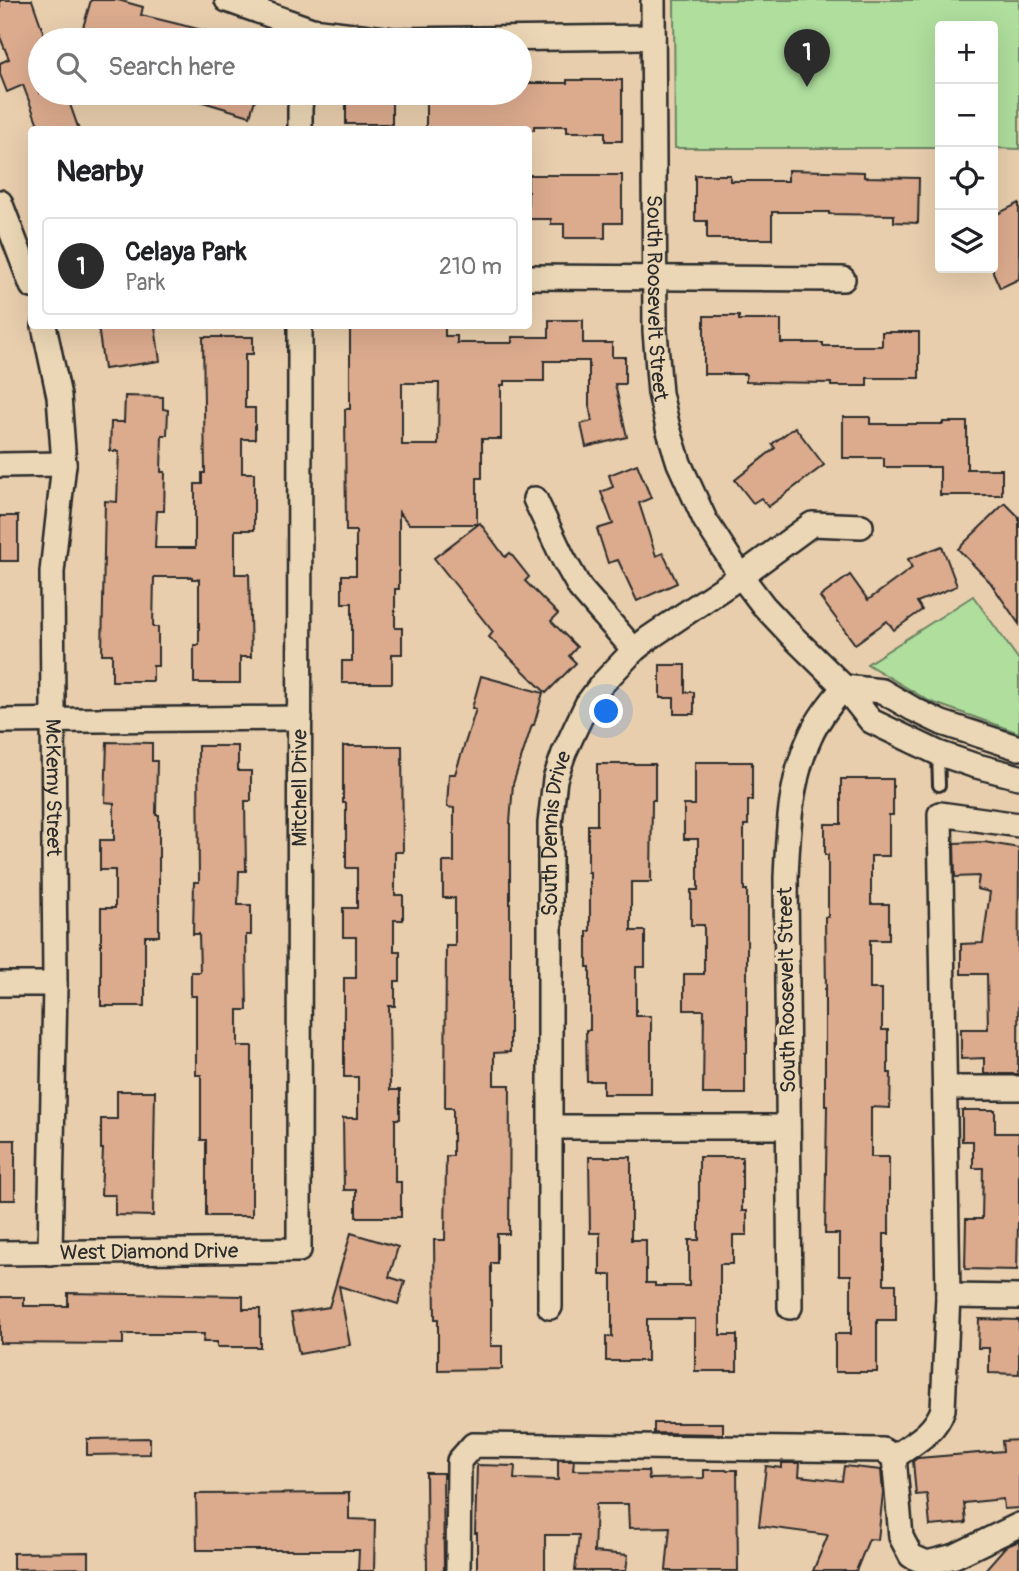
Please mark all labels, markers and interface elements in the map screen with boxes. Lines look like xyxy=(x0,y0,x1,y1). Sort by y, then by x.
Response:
map controls xyxy=(935,21,998,273)
button: + xyxy=(935,21,998,84)
search box xyxy=(28,28,532,105)
pin: 1 xyxy=(784,29,830,87)
icon: search xyxy=(52,48,90,86)
text: Search here xyxy=(108,51,235,83)
button: − xyxy=(935,84,998,147)
button: locate xyxy=(935,147,998,210)
text: Nearby xyxy=(56,153,143,190)
street label: South Roosevelt Street xyxy=(641,195,675,404)
button: layers xyxy=(935,210,998,273)
text: Celaya Park xyxy=(125,236,247,268)
text: 1 xyxy=(77,252,86,281)
text: 210 m xyxy=(439,252,502,281)
text: Park xyxy=(125,268,165,297)
your location xyxy=(589,694,623,728)
street label: McKemy Street xyxy=(40,719,68,857)
street label: Mitchell Drive xyxy=(286,729,313,847)
street label: South Dennis Drive xyxy=(536,747,577,916)
street label: South Roosevelt Street xyxy=(772,886,802,1093)
street label: West Diamond Drive xyxy=(59,1237,239,1266)

